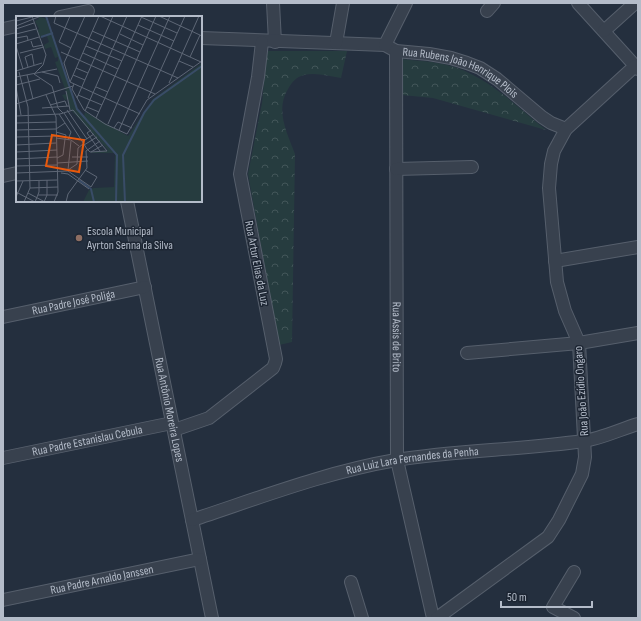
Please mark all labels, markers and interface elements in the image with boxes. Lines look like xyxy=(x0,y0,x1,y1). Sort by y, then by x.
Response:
inset map xyxy=(16,16,202,202)
street label: Rua Rubens João Henrique Plois xyxy=(402,45,521,102)
street label: Rua Artur Elias da Luz xyxy=(241,220,272,307)
place label: Escola Municipal Ayrton Senna da Silva xyxy=(86,224,173,253)
marker: Escola Municipal Ayrton Senna da Silva xyxy=(74,233,84,243)
street label: Rua Padre José Poliga xyxy=(31,286,117,319)
street label: Rua Assis de Brito xyxy=(389,302,404,372)
street label: Rua João Ezídio Ongaro xyxy=(571,345,592,436)
street label: Rua Antônio Moreira Lopes xyxy=(151,356,187,463)
street label: Rua Padre Estanislau Cebula xyxy=(31,422,144,460)
street label: Rua Luiz Lara Fernandes da Penha xyxy=(345,444,480,479)
street label: Rua Padre Arnaldo Janssen xyxy=(49,562,155,598)
scale bar xyxy=(501,583,592,609)
text: 50 m xyxy=(507,590,527,605)

